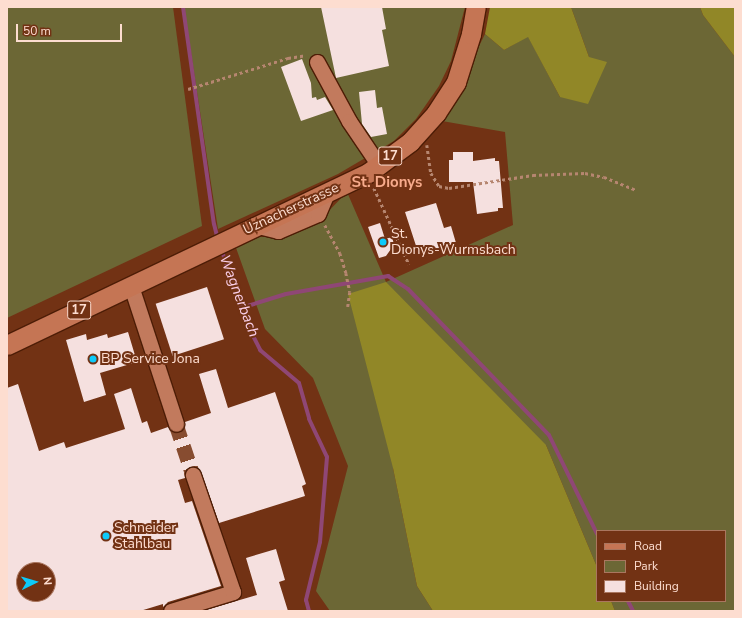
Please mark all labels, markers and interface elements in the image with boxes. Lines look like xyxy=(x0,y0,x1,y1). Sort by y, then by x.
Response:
scale bar xyxy=(18,16,124,42)
text: 50 m xyxy=(23,23,51,39)
road number: 17 xyxy=(378,145,402,167)
district label: St. Dionys xyxy=(352,174,422,192)
street label: Uznacherstrasse xyxy=(240,179,342,239)
place label: St. Dionys-Wurmsbach xyxy=(391,226,516,258)
marker: St. Dionys-Wurmsbach xyxy=(378,237,388,247)
water label: Wagnerbach xyxy=(215,252,263,340)
road number: 17 xyxy=(67,299,91,321)
place label: BP Service Jona xyxy=(101,351,200,367)
marker: BP Service Jona xyxy=(88,354,98,364)
place label: Schneider Stahlbau xyxy=(114,520,176,552)
legend xyxy=(596,530,726,602)
marker: Schneider Stahlbau xyxy=(101,531,111,541)
text: Road xyxy=(634,538,662,554)
text: Park xyxy=(634,558,658,574)
north arrow xyxy=(16,562,56,602)
text: N xyxy=(40,576,55,586)
text: Building xyxy=(634,578,679,594)

